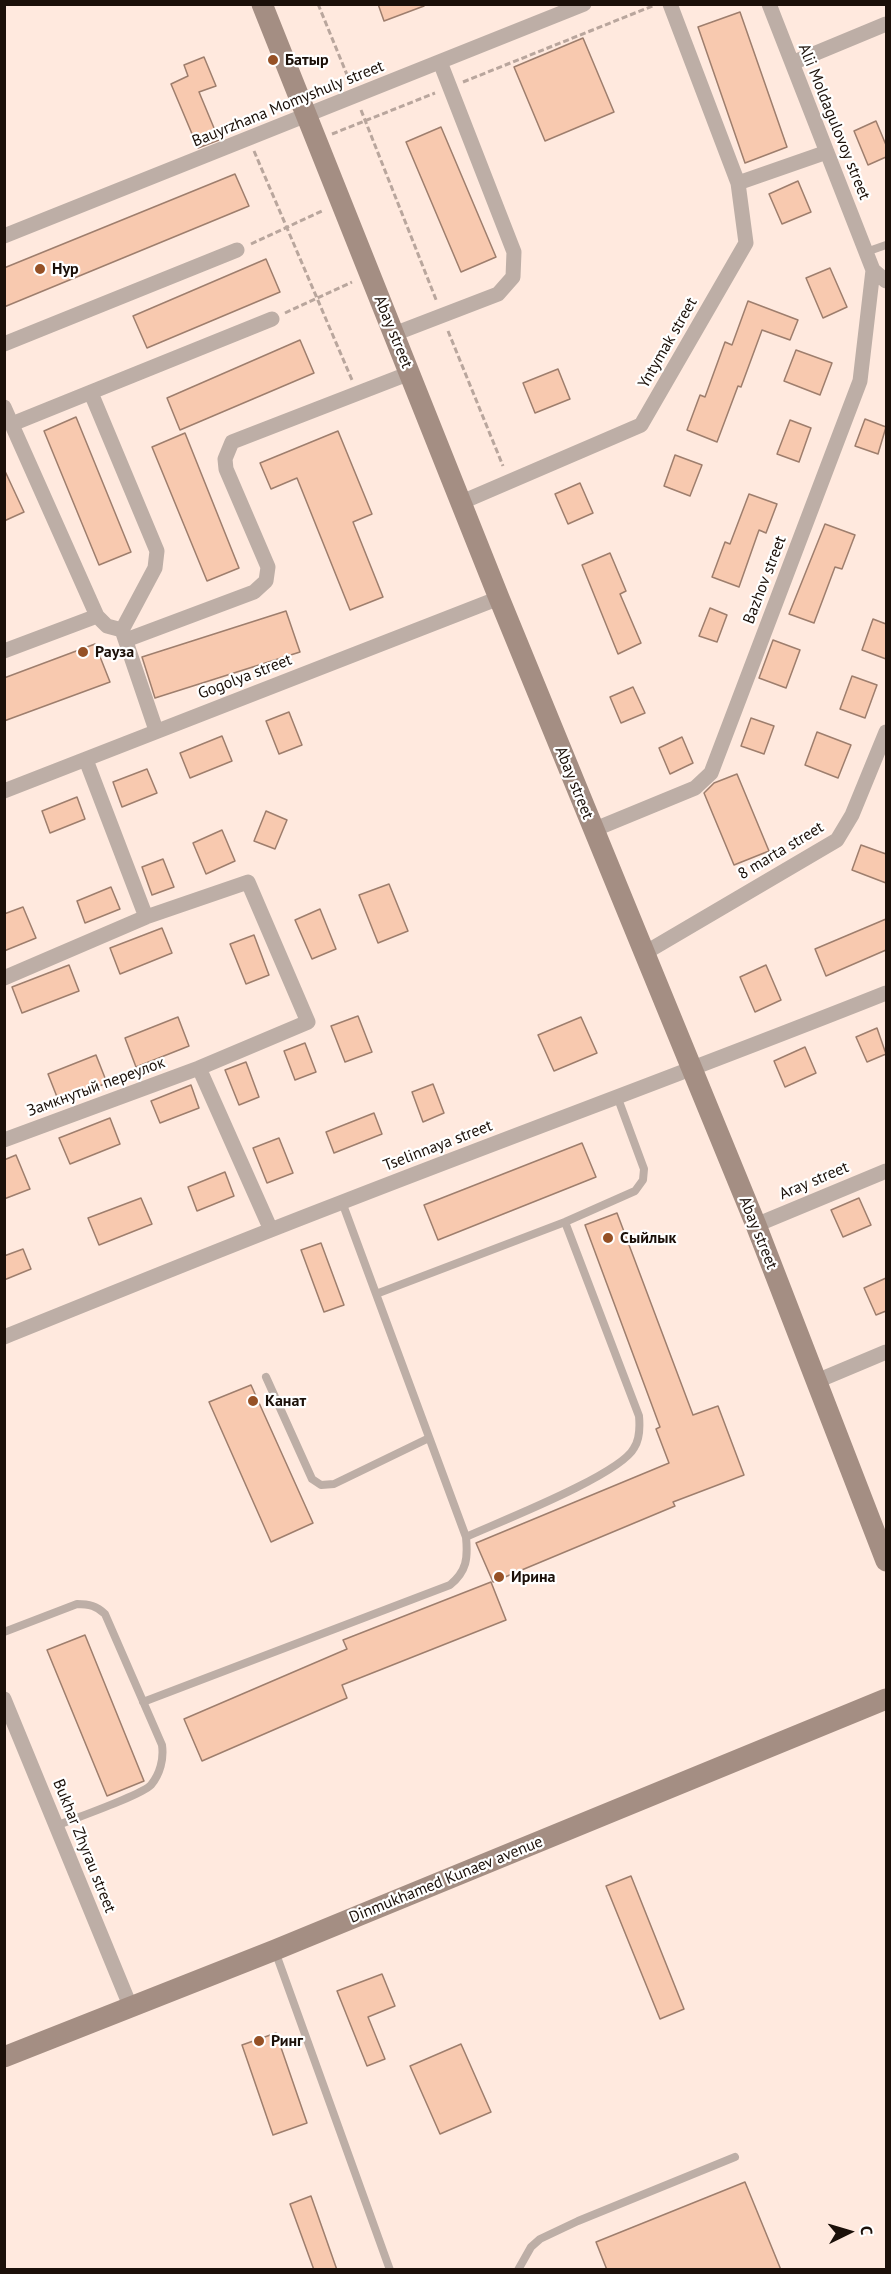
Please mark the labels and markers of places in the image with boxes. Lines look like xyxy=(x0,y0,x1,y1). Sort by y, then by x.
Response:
place label: Батыр xyxy=(285,50,329,70)
marker: Батыр xyxy=(266,53,280,67)
place label: Нур xyxy=(52,259,79,279)
marker: Нур xyxy=(33,262,47,276)
place label: Рауза xyxy=(95,642,134,662)
marker: Рауза xyxy=(76,645,90,659)
place label: Сыйлык xyxy=(620,1228,676,1248)
marker: Сыйлык xyxy=(601,1231,615,1245)
place label: Канат xyxy=(265,1391,306,1411)
marker: Канат xyxy=(246,1394,260,1408)
place label: Ирина xyxy=(511,1567,556,1587)
marker: Ирина xyxy=(492,1570,506,1584)
place label: Ринг xyxy=(271,2031,303,2051)
marker: Ринг xyxy=(252,2034,266,2048)

